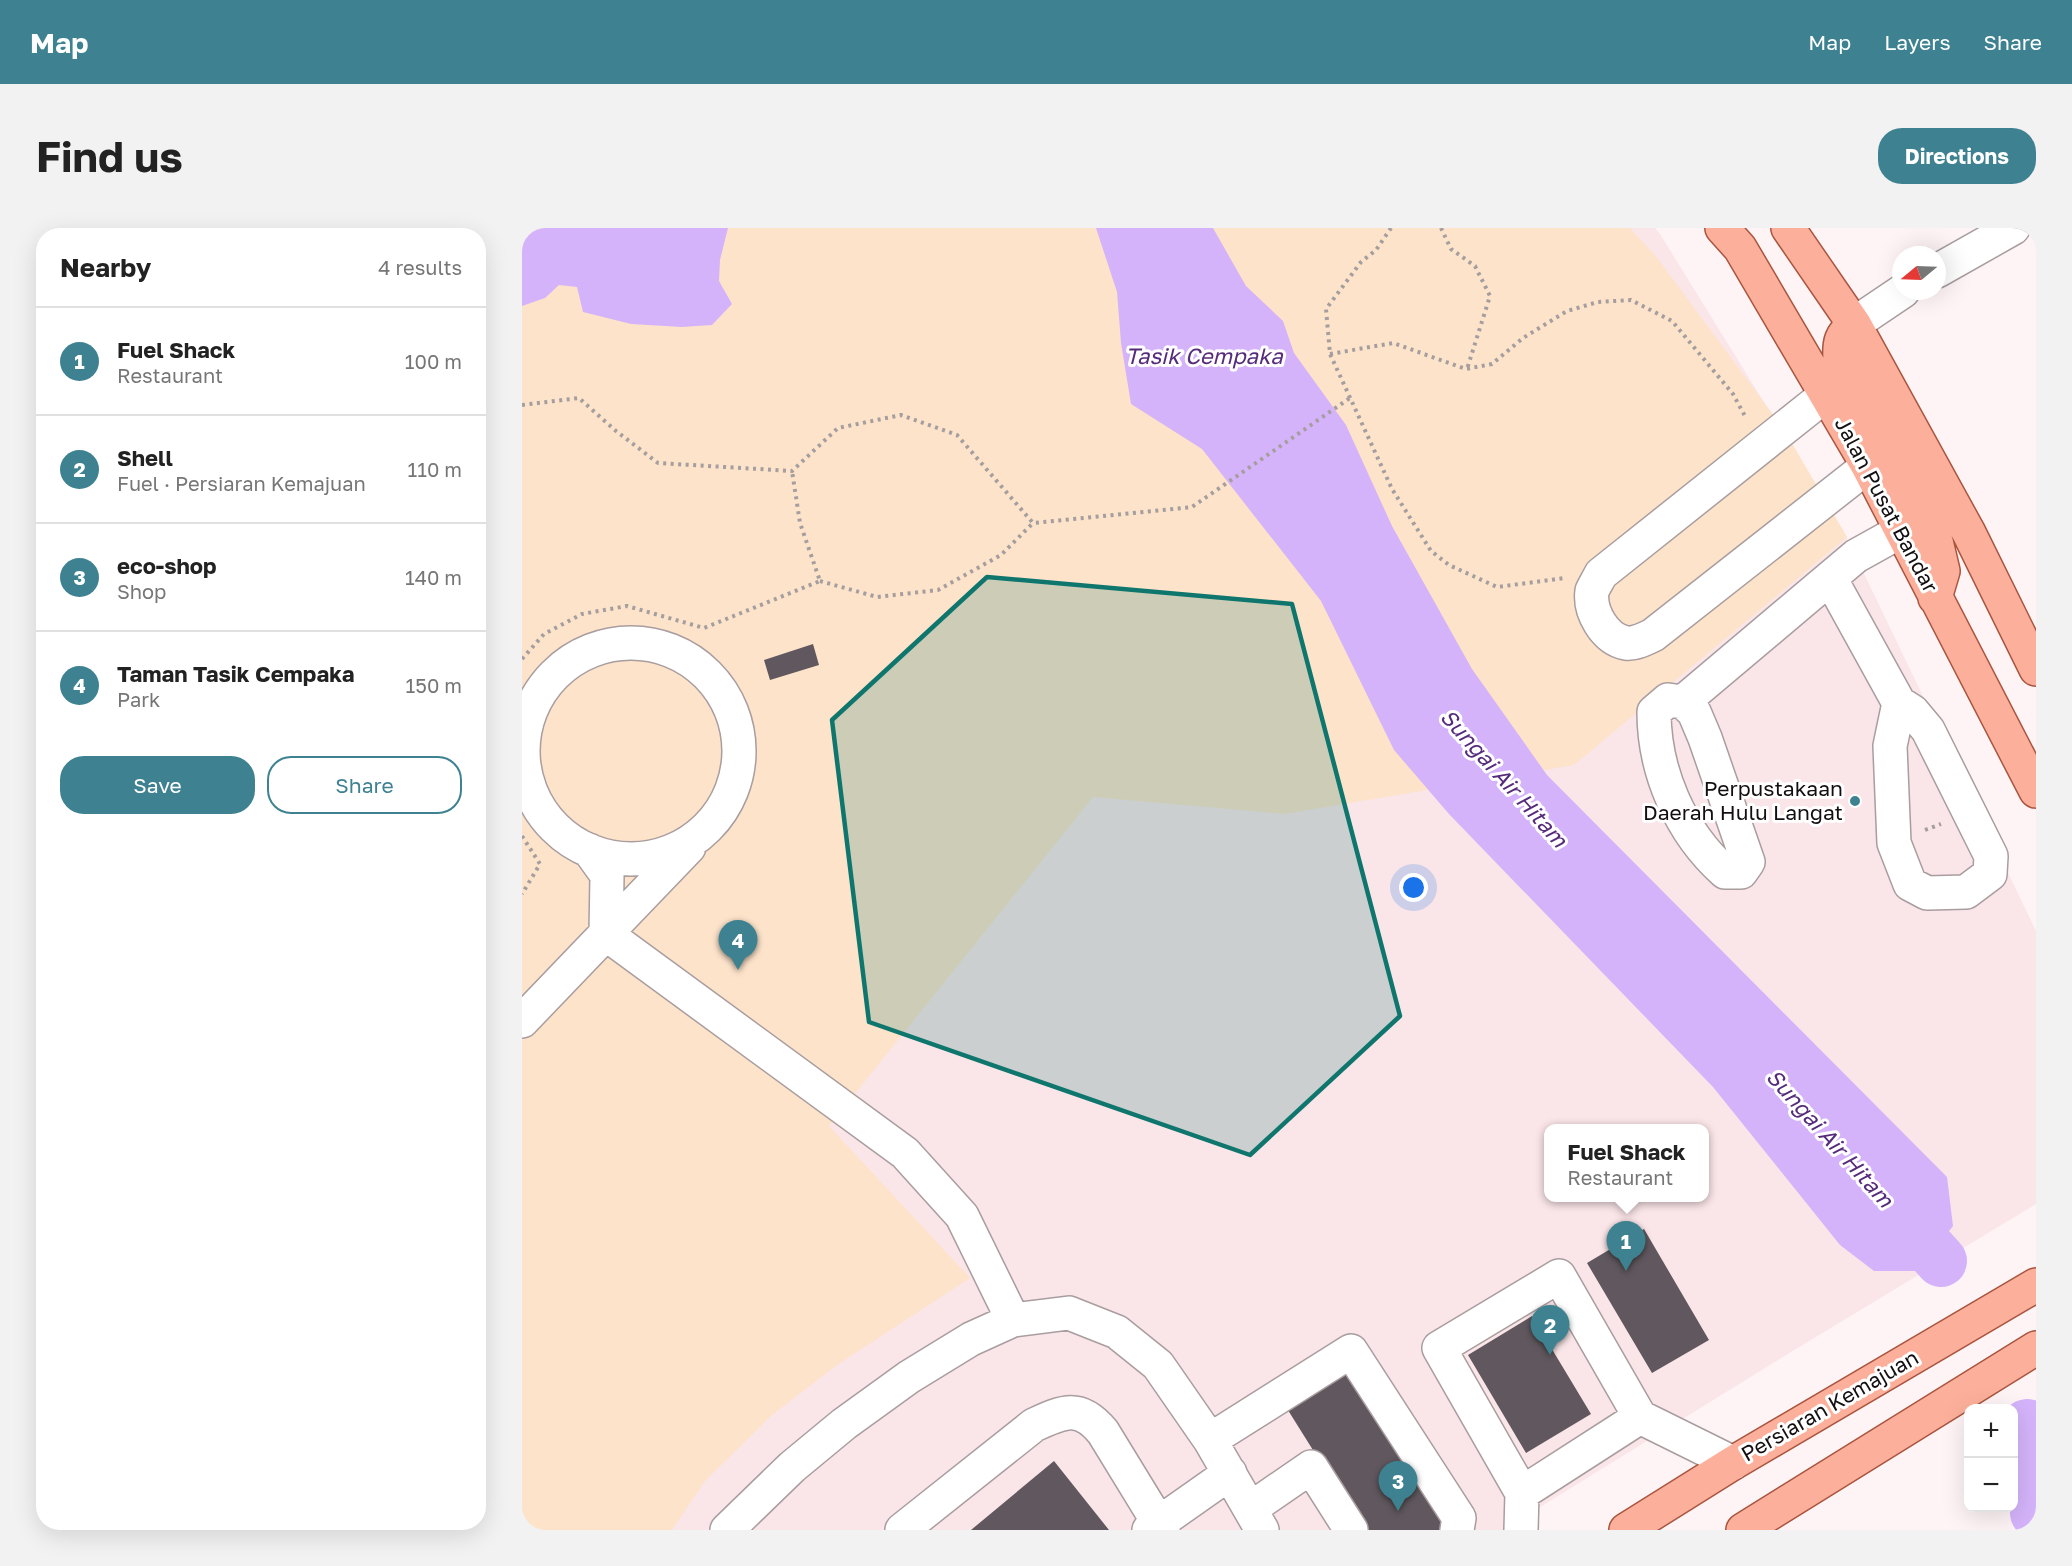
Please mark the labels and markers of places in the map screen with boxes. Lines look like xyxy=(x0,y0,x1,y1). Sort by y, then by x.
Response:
place label: Perpustakaan Daerah Hulu Langat xyxy=(1643,775,1843,825)
marker: Perpustakaan Daerah Hulu Langat xyxy=(1848,794,1862,808)
pin: 4 xyxy=(718,920,758,970)
pin: 1 xyxy=(1606,1222,1646,1271)
pin: 2 xyxy=(1530,1306,1570,1355)
pin: 3 xyxy=(1378,1462,1418,1511)

